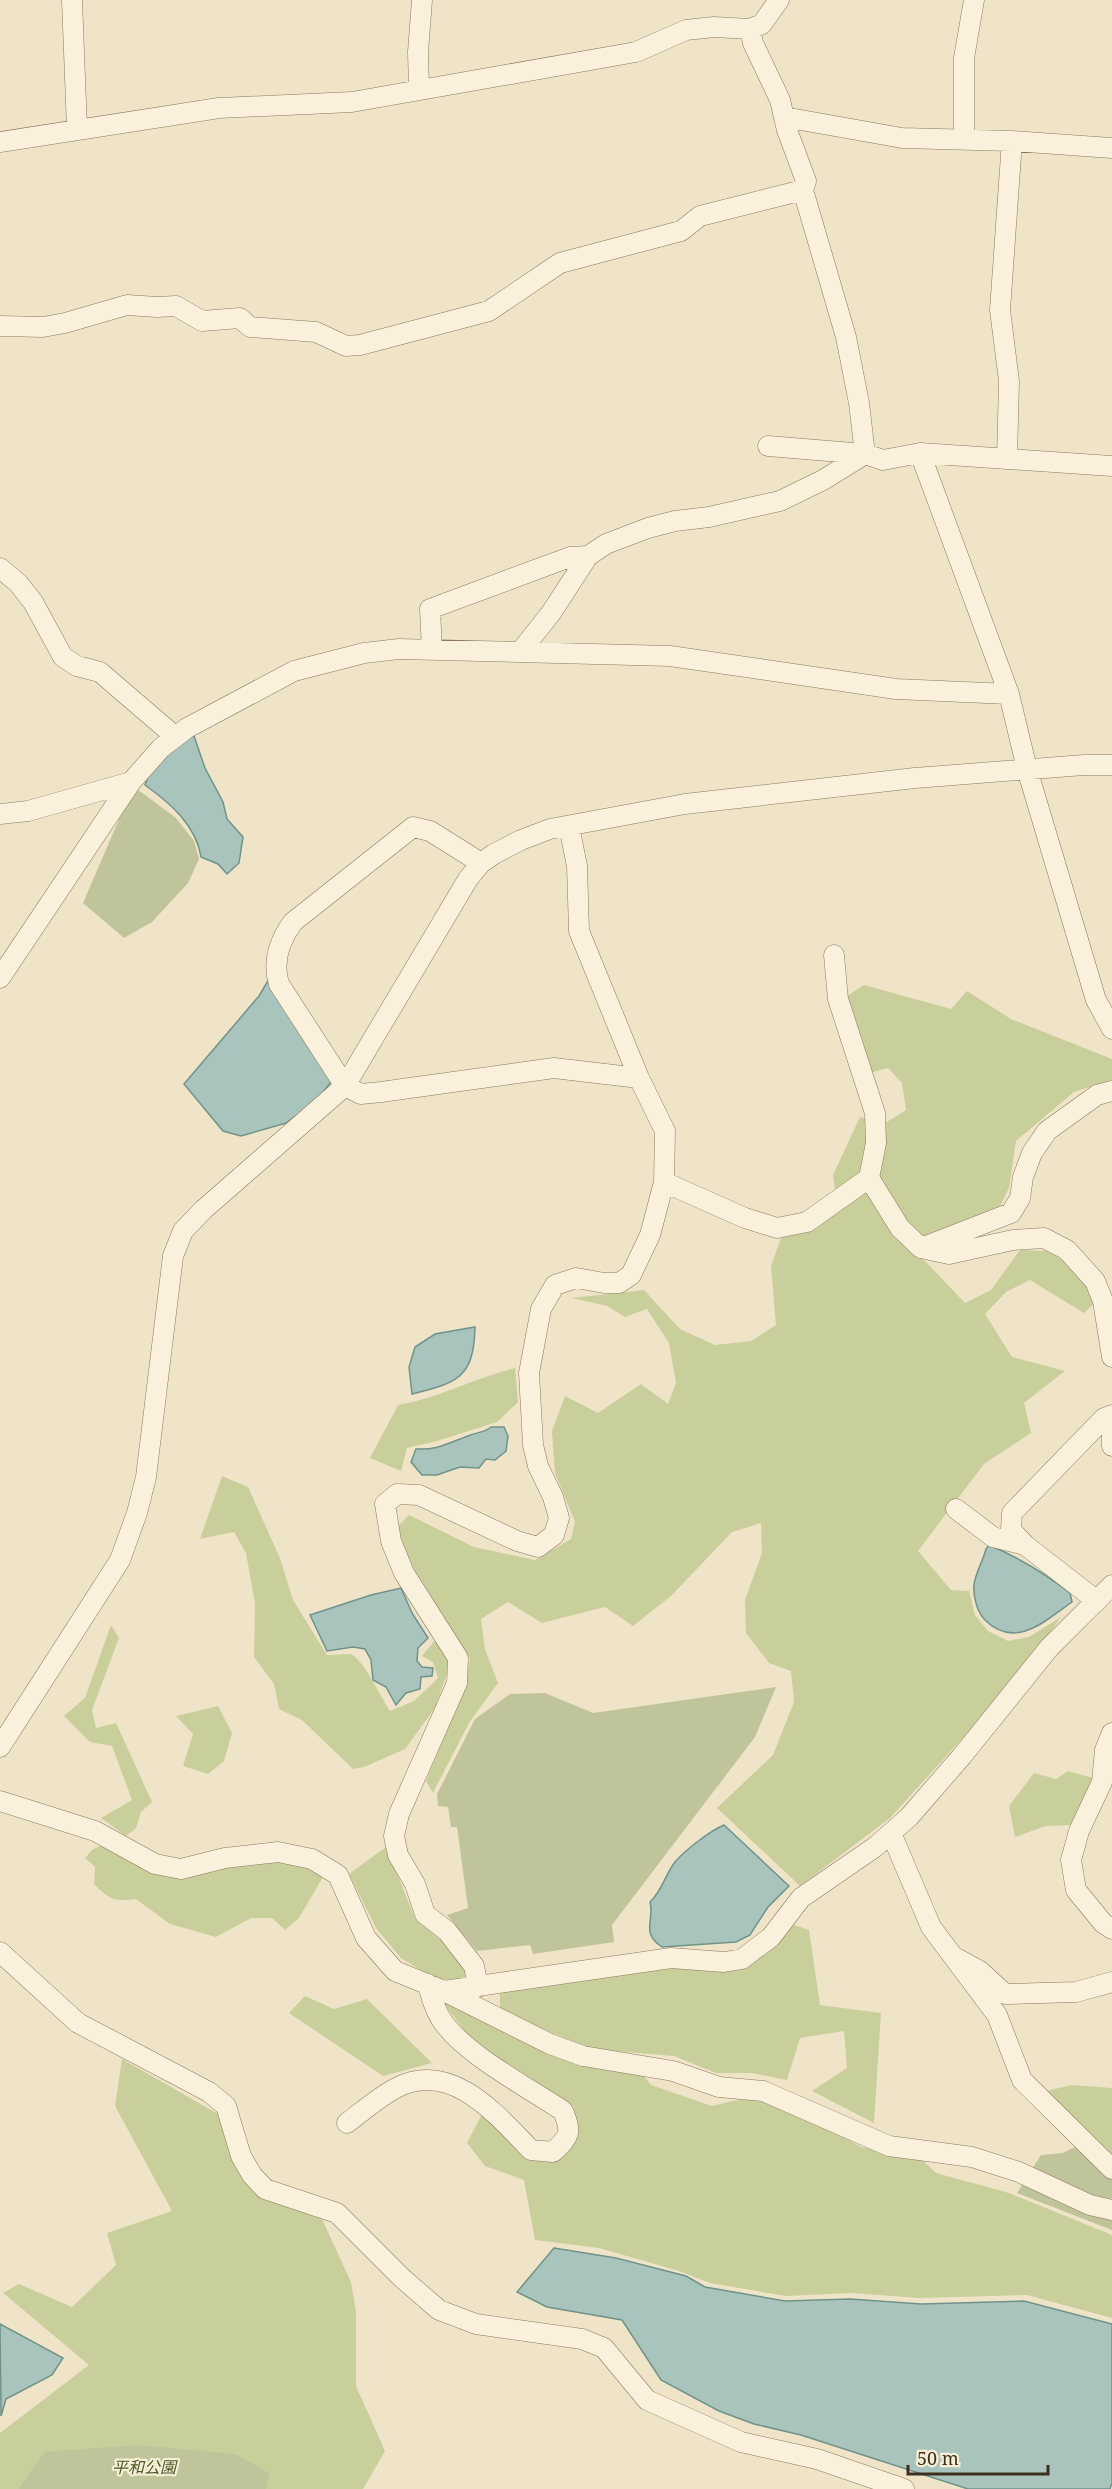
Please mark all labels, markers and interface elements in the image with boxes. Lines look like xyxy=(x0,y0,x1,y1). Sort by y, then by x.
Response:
scale bar xyxy=(908,2438,1048,2476)
text: 50 m xyxy=(917,2446,959,2470)
park label: 平和公園 xyxy=(112,2456,178,2478)

